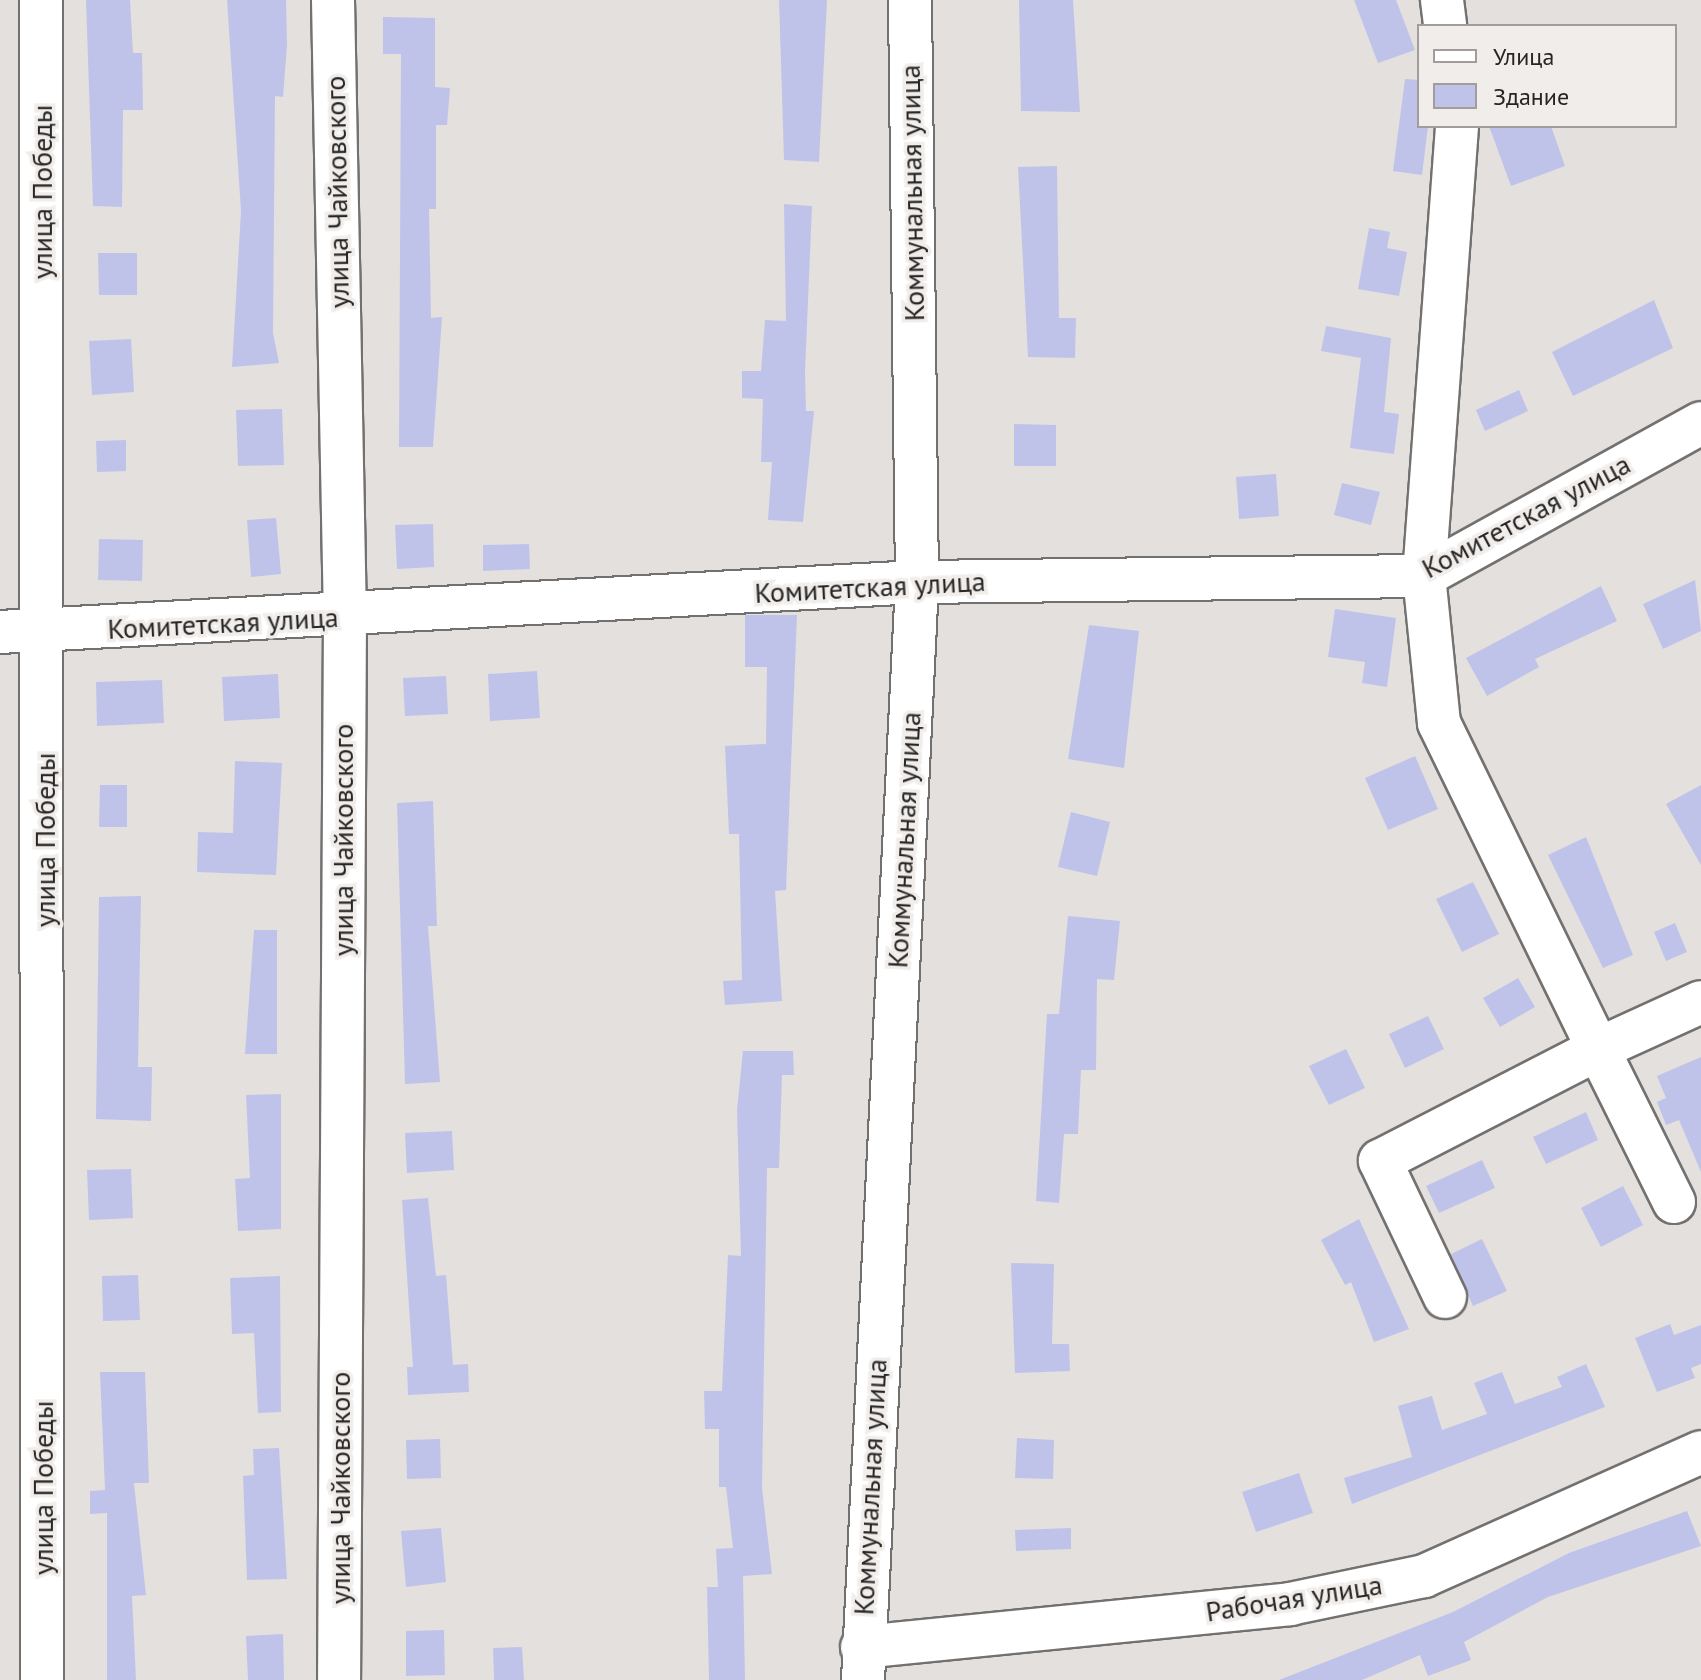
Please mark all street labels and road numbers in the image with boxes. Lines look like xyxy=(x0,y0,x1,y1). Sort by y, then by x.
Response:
street label: Коммунальная улица xyxy=(893,64,931,322)
street label: улица Чайковского xyxy=(318,75,356,309)
street label: улица Победы xyxy=(25,105,59,279)
street label: Комитетская улица xyxy=(1416,447,1636,585)
street label: Комитетская улица xyxy=(754,564,986,610)
street label: Комитетская улица xyxy=(107,600,339,646)
street label: Коммунальная улица xyxy=(881,711,927,969)
street label: улица Чайковского xyxy=(326,724,360,956)
street label: улица Победы xyxy=(28,753,62,927)
street label: Коммунальная улица xyxy=(847,1358,893,1616)
street label: улица Чайковского xyxy=(323,1372,357,1604)
street label: улица Победы xyxy=(26,1401,60,1575)
street label: Рабочая улица xyxy=(1203,1567,1385,1629)

